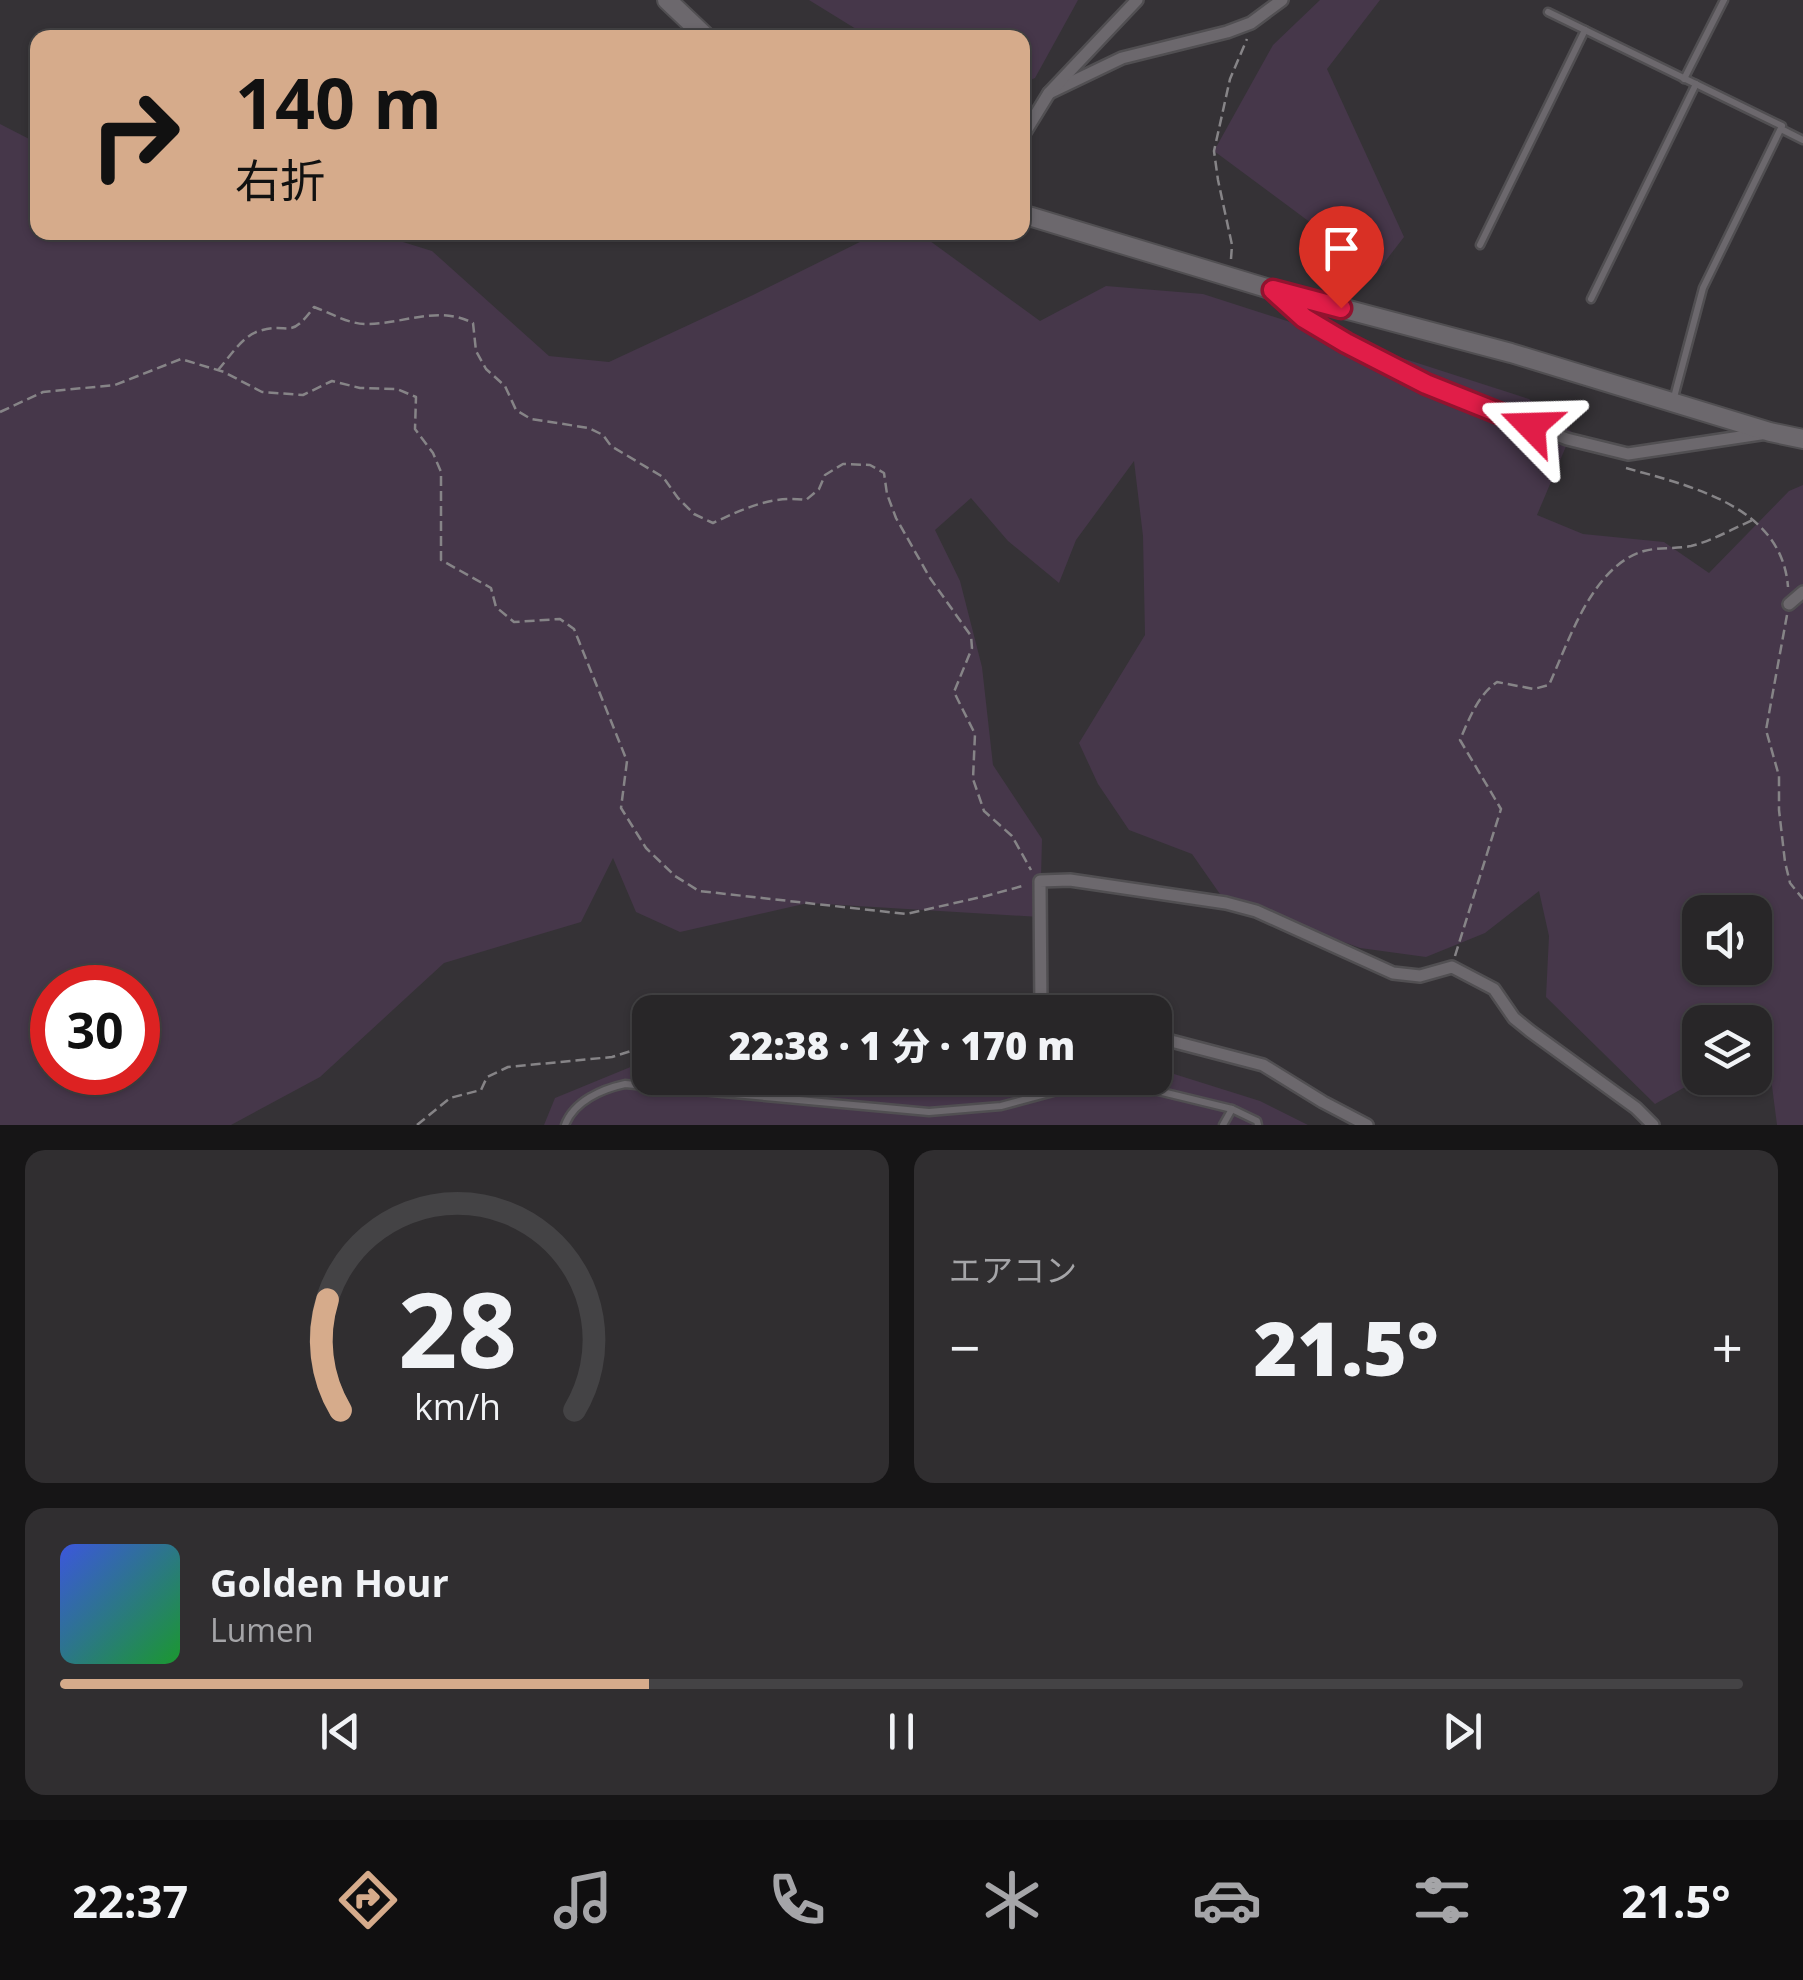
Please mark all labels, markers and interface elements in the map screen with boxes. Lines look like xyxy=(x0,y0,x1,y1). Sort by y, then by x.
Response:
text: 140 m xyxy=(235,54,442,150)
icon: right xyxy=(70,70,200,200)
text: 右折 xyxy=(235,149,325,210)
pin xyxy=(1299,206,1384,309)
icon: arrive xyxy=(1314,221,1369,276)
position arrow xyxy=(1479,374,1583,478)
map controls xyxy=(1682,895,1772,1095)
button: sound xyxy=(1682,895,1772,985)
speed limit sign: 30 xyxy=(30,965,160,1095)
button: layers xyxy=(1682,1005,1772,1095)
text: 22:38 · 1 分 · 170 m xyxy=(729,1019,1075,1071)
text: エアコン xyxy=(949,1248,1077,1291)
text: 28 xyxy=(398,1257,516,1398)
text: 21.5° xyxy=(1253,1296,1439,1398)
text: − xyxy=(949,1309,980,1384)
text: + xyxy=(1712,1309,1743,1384)
text: km/h xyxy=(414,1382,500,1430)
text: Golden Hour xyxy=(210,1556,449,1608)
text: Lumen xyxy=(210,1608,314,1651)
icon: previous xyxy=(313,1704,368,1759)
icon: pause xyxy=(874,1704,929,1759)
icon: next xyxy=(1435,1704,1490,1759)
icon: directions xyxy=(333,1865,403,1935)
icon: music xyxy=(548,1865,618,1935)
icon: phone xyxy=(762,1865,832,1935)
icon: climate xyxy=(977,1865,1047,1935)
icon: car xyxy=(1192,1865,1262,1935)
icon: filters xyxy=(1407,1865,1477,1935)
text: 22:37 xyxy=(72,1870,188,1931)
text: 21.5° xyxy=(1621,1870,1731,1931)

